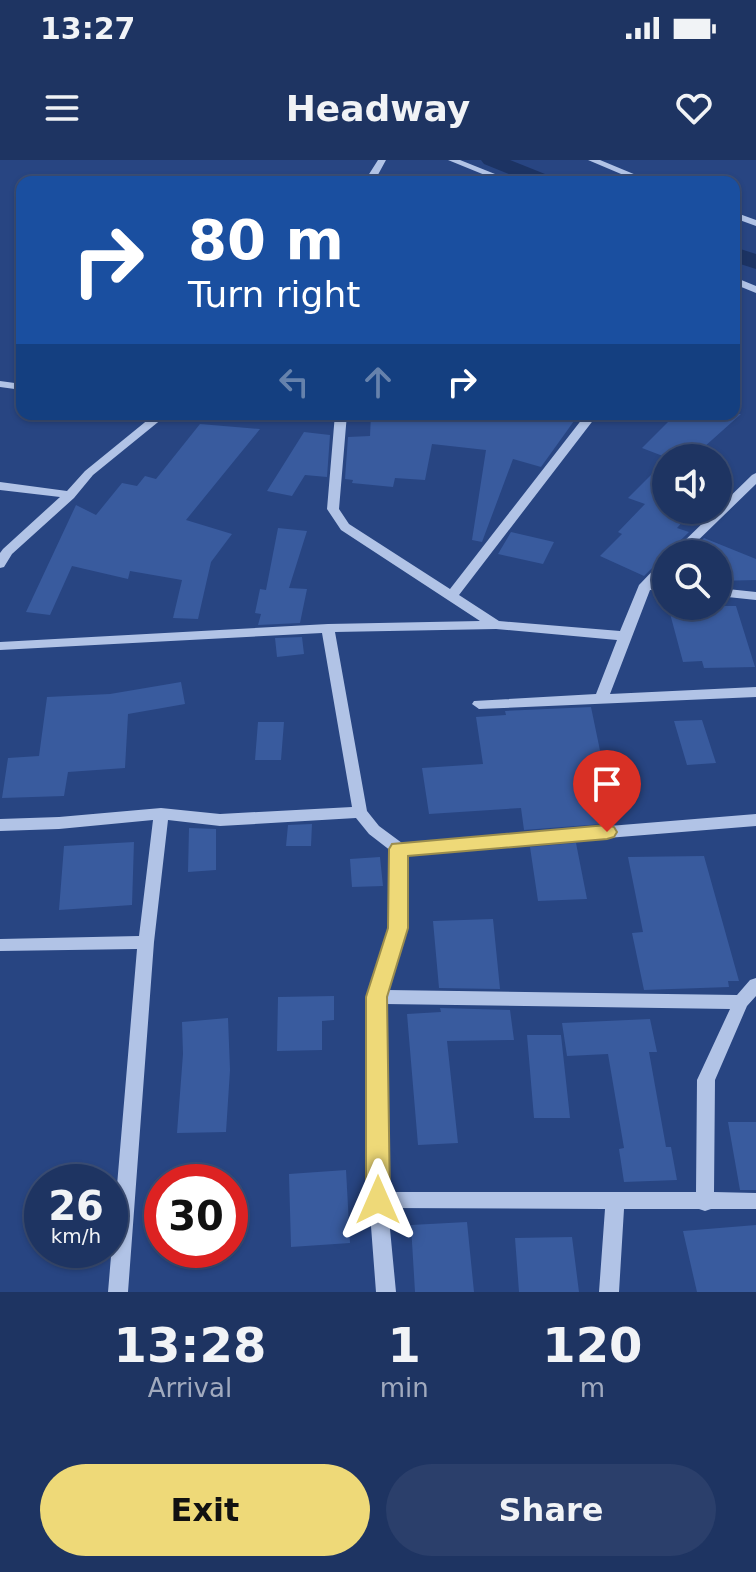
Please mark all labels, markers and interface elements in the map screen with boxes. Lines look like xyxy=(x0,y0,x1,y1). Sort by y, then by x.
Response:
text: 13:27 xyxy=(40,11,136,46)
icon: menu xyxy=(40,86,84,130)
icon: heart xyxy=(672,86,716,130)
text: Headway xyxy=(286,88,470,129)
text: 80 m xyxy=(188,207,344,272)
icon: right xyxy=(56,208,160,312)
text: Turn right xyxy=(188,274,360,315)
icon: left xyxy=(272,360,316,404)
icon: ahead xyxy=(356,360,400,404)
icon: right xyxy=(440,360,484,404)
map controls xyxy=(652,444,732,620)
button: sound xyxy=(652,444,732,524)
button: search xyxy=(652,540,732,620)
pin xyxy=(573,750,641,832)
icon: arrive xyxy=(585,762,629,806)
position arrow xyxy=(336,1158,420,1242)
speed limit sign: 30 xyxy=(144,1164,248,1268)
text: 26 xyxy=(48,1183,104,1229)
text: km/h xyxy=(51,1224,101,1248)
text: 13:28 xyxy=(113,1317,266,1373)
text: 1 xyxy=(388,1317,421,1373)
text: 120 xyxy=(542,1317,642,1373)
text: Arrival xyxy=(148,1373,232,1403)
text: min xyxy=(380,1373,429,1403)
text: m xyxy=(580,1373,605,1403)
button: Exit xyxy=(40,1464,370,1556)
button: Share xyxy=(386,1464,716,1556)

